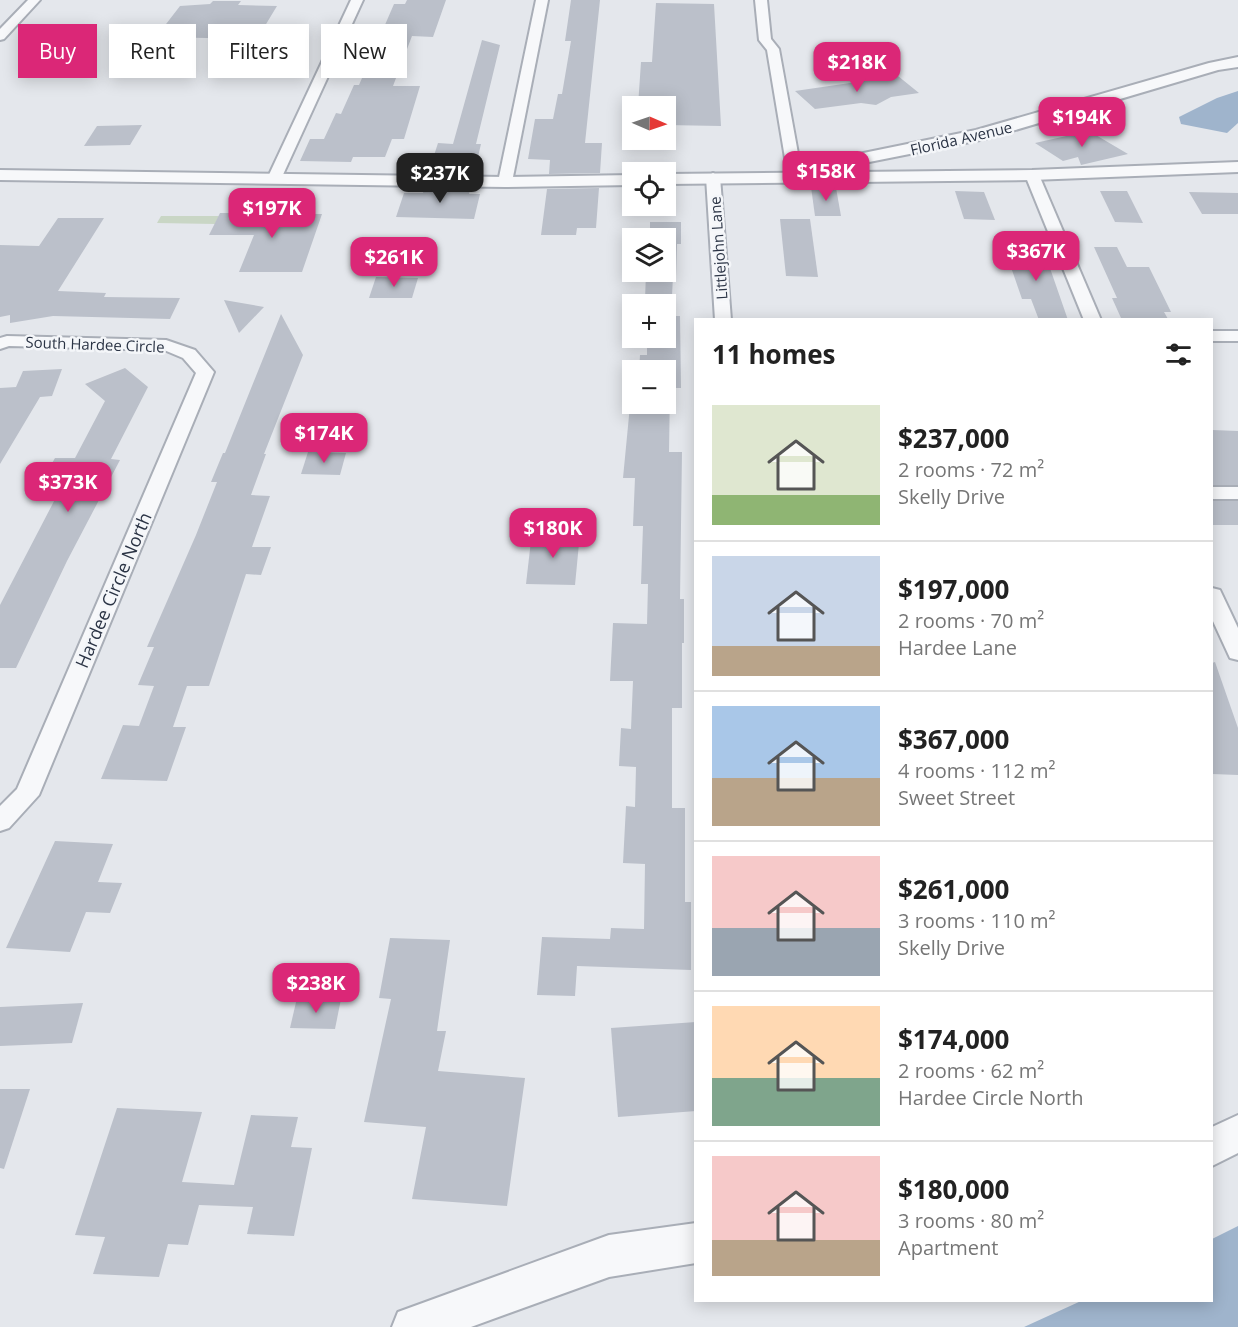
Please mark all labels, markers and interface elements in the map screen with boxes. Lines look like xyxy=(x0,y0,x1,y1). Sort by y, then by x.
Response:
chip: Buy xyxy=(18,24,97,78)
chip: Rent xyxy=(109,24,196,78)
chip: Filters xyxy=(208,24,309,78)
chip: New xyxy=(321,24,407,78)
pin: $218K xyxy=(815,42,899,93)
text: $218K xyxy=(827,48,887,75)
north arrow xyxy=(622,96,676,150)
map controls xyxy=(622,96,676,414)
pin: $194K xyxy=(1040,97,1124,148)
text: $194K xyxy=(1052,103,1112,130)
street label: Florida Avenue xyxy=(908,117,1014,159)
pin: $158K xyxy=(784,151,868,202)
pin: $237K xyxy=(398,153,482,204)
text: $158K xyxy=(796,157,856,184)
text: $237K xyxy=(410,159,470,186)
button: locate xyxy=(622,162,676,216)
pin: $197K xyxy=(230,188,314,239)
text: $197K xyxy=(242,194,302,221)
street label: Littlejohn Lane xyxy=(704,196,732,300)
button: layers xyxy=(622,228,676,282)
pin: $367K xyxy=(994,231,1078,282)
pin: $261K xyxy=(352,237,436,288)
text: $367K xyxy=(1006,237,1066,264)
text: $261K xyxy=(364,243,424,270)
button: + xyxy=(622,294,676,348)
street label: South Hardee Circle xyxy=(25,332,165,356)
text: 11 homes xyxy=(712,336,836,372)
icon: filters xyxy=(1162,338,1195,371)
button: − xyxy=(622,360,676,414)
pin: $174K xyxy=(282,413,366,464)
text: $174K xyxy=(294,419,354,446)
text: $237,000 xyxy=(898,420,1009,456)
icon: home xyxy=(760,429,832,501)
text: 2 rooms · 72 m² xyxy=(898,456,1044,483)
pin: $373K xyxy=(26,462,110,513)
text: $373K xyxy=(38,468,98,495)
text: Skelly Drive xyxy=(898,483,1005,510)
street label: Hardee Circle North xyxy=(69,508,157,672)
pin: $180K xyxy=(511,508,595,559)
text: $180K xyxy=(523,514,583,541)
text: $197,000 xyxy=(898,571,1009,607)
icon: home xyxy=(760,580,832,652)
text: 2 rooms · 70 m² xyxy=(898,607,1044,634)
text: Hardee Lane xyxy=(898,634,1017,661)
text: $367,000 xyxy=(898,721,1009,757)
icon: home xyxy=(760,730,832,802)
text: 4 rooms · 112 m² xyxy=(898,757,1056,784)
text: Sweet Street xyxy=(898,784,1015,811)
text: $261,000 xyxy=(898,871,1009,907)
icon: home xyxy=(760,880,832,952)
text: 3 rooms · 110 m² xyxy=(898,907,1056,934)
text: Skelly Drive xyxy=(898,934,1005,961)
pin: $238K xyxy=(274,963,358,1014)
text: $238K xyxy=(286,969,346,996)
text: $174,000 xyxy=(898,1021,1009,1057)
icon: home xyxy=(760,1030,832,1102)
text: 2 rooms · 62 m² xyxy=(898,1057,1044,1084)
text: Hardee Circle North xyxy=(898,1084,1083,1111)
text: $180,000 xyxy=(898,1171,1009,1207)
icon: home xyxy=(760,1180,832,1252)
text: 3 rooms · 80 m² xyxy=(898,1207,1044,1234)
text: Apartment xyxy=(898,1234,998,1261)

